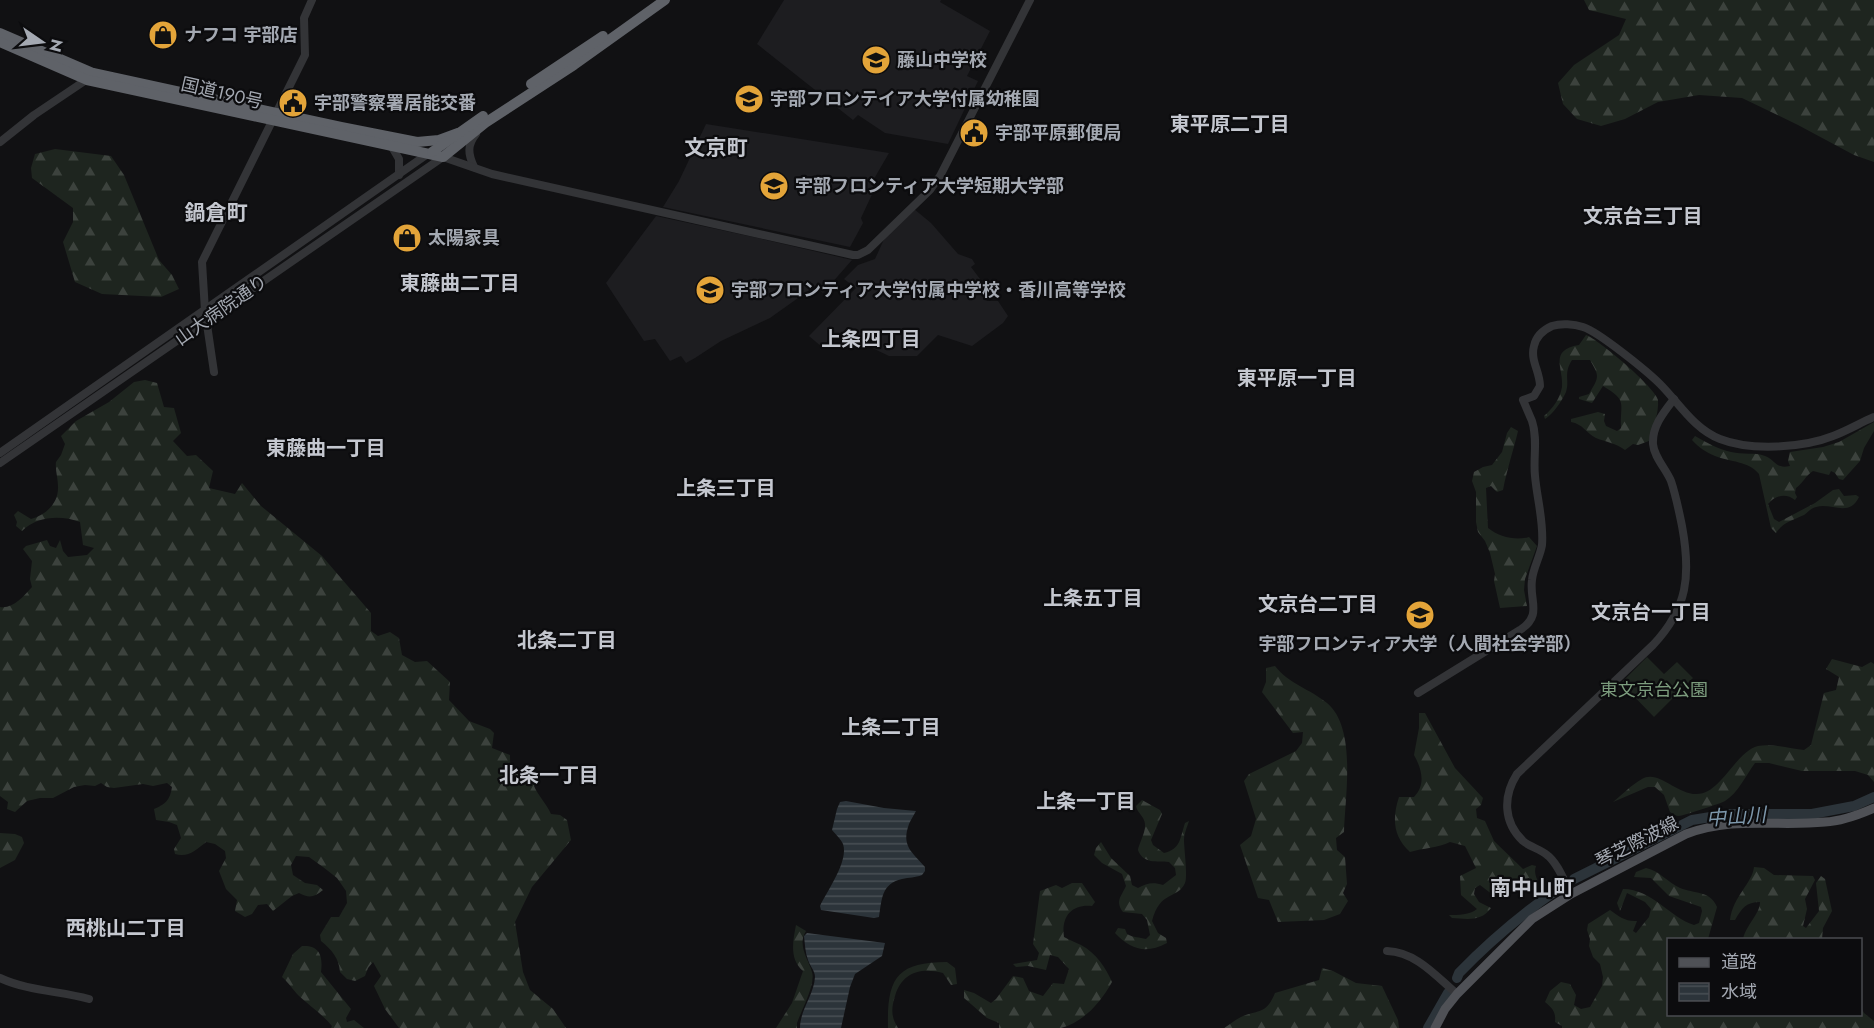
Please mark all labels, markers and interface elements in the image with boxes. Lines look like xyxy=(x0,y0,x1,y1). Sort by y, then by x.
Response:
north arrow xyxy=(12,12,72,72)
shop icon: ナフコ 宇部店 xyxy=(147,19,179,51)
place label: ナフコ 宇部店 xyxy=(184,22,297,48)
text: N xyxy=(43,37,69,54)
school or university icon: 藤山中学校 xyxy=(860,44,892,76)
place label: 藤山中学校 xyxy=(897,47,987,73)
street label: 国道190号 xyxy=(179,71,265,115)
school or university icon: 宇部フロンテイア大学付属幼稚園 xyxy=(733,83,765,115)
place label: 宇部フロンテイア大学付属幼稚園 xyxy=(770,86,1040,112)
public building icon: 宇部警察署居能交番 xyxy=(277,87,309,119)
place label: 宇部警察署居能交番 xyxy=(314,90,476,116)
district label: 東平原二丁目 xyxy=(1170,110,1290,139)
public building icon: 宇部平原郵便局 xyxy=(958,117,990,149)
place label: 宇部平原郵便局 xyxy=(995,120,1121,146)
district label: 文京町 xyxy=(685,133,748,163)
school or university icon: 宇部フロンティア大学短期大学部 xyxy=(758,170,790,202)
place label: 宇部フロンティア大学短期大学部 xyxy=(795,173,1064,199)
district label: 鍋倉町 xyxy=(185,198,248,228)
district label: 文京台三丁目 xyxy=(1583,202,1703,231)
shop icon: 太陽家具 xyxy=(391,222,423,254)
place label: 太陽家具 xyxy=(428,225,500,251)
street label: 山大病院通り xyxy=(169,268,273,352)
district label: 東藤曲二丁目 xyxy=(400,269,520,298)
school or university icon: 宇部フロンティア大学付属中学校・香川高等学校 xyxy=(694,274,726,306)
place label: 宇部フロンティア大学付属中学校・香川高等学校 xyxy=(731,277,1126,303)
district label: 上条四丁目 xyxy=(821,325,921,354)
district label: 東平原一丁目 xyxy=(1237,364,1357,393)
district label: 東藤曲一丁目 xyxy=(266,434,386,463)
district label: 上条三丁目 xyxy=(676,474,776,503)
district label: 上条五丁目 xyxy=(1043,584,1143,613)
district label: 文京台二丁目 xyxy=(1258,590,1378,619)
district label: 文京台一丁目 xyxy=(1591,598,1711,627)
school or university icon: 宇部フロンティア大学（人間社会学部） xyxy=(1404,599,1436,631)
district label: 北条二丁目 xyxy=(517,626,617,655)
place label: 宇部フロンティア大学（人間社会学部） xyxy=(1259,631,1581,657)
park label: 東文京台公園 xyxy=(1600,677,1708,703)
district label: 上条二丁目 xyxy=(841,713,941,742)
district label: 北条一丁目 xyxy=(499,761,599,790)
district label: 上条一丁目 xyxy=(1036,787,1136,816)
water label: 中山川 xyxy=(1705,800,1769,834)
street label: 琴芝際波線 xyxy=(1591,810,1683,874)
district label: 南中山町 xyxy=(1490,873,1574,903)
district label: 西桃山二丁目 xyxy=(66,914,186,943)
legend xyxy=(1667,938,1862,1016)
text: 道路 xyxy=(1721,949,1757,975)
text: 水域 xyxy=(1721,979,1757,1005)

